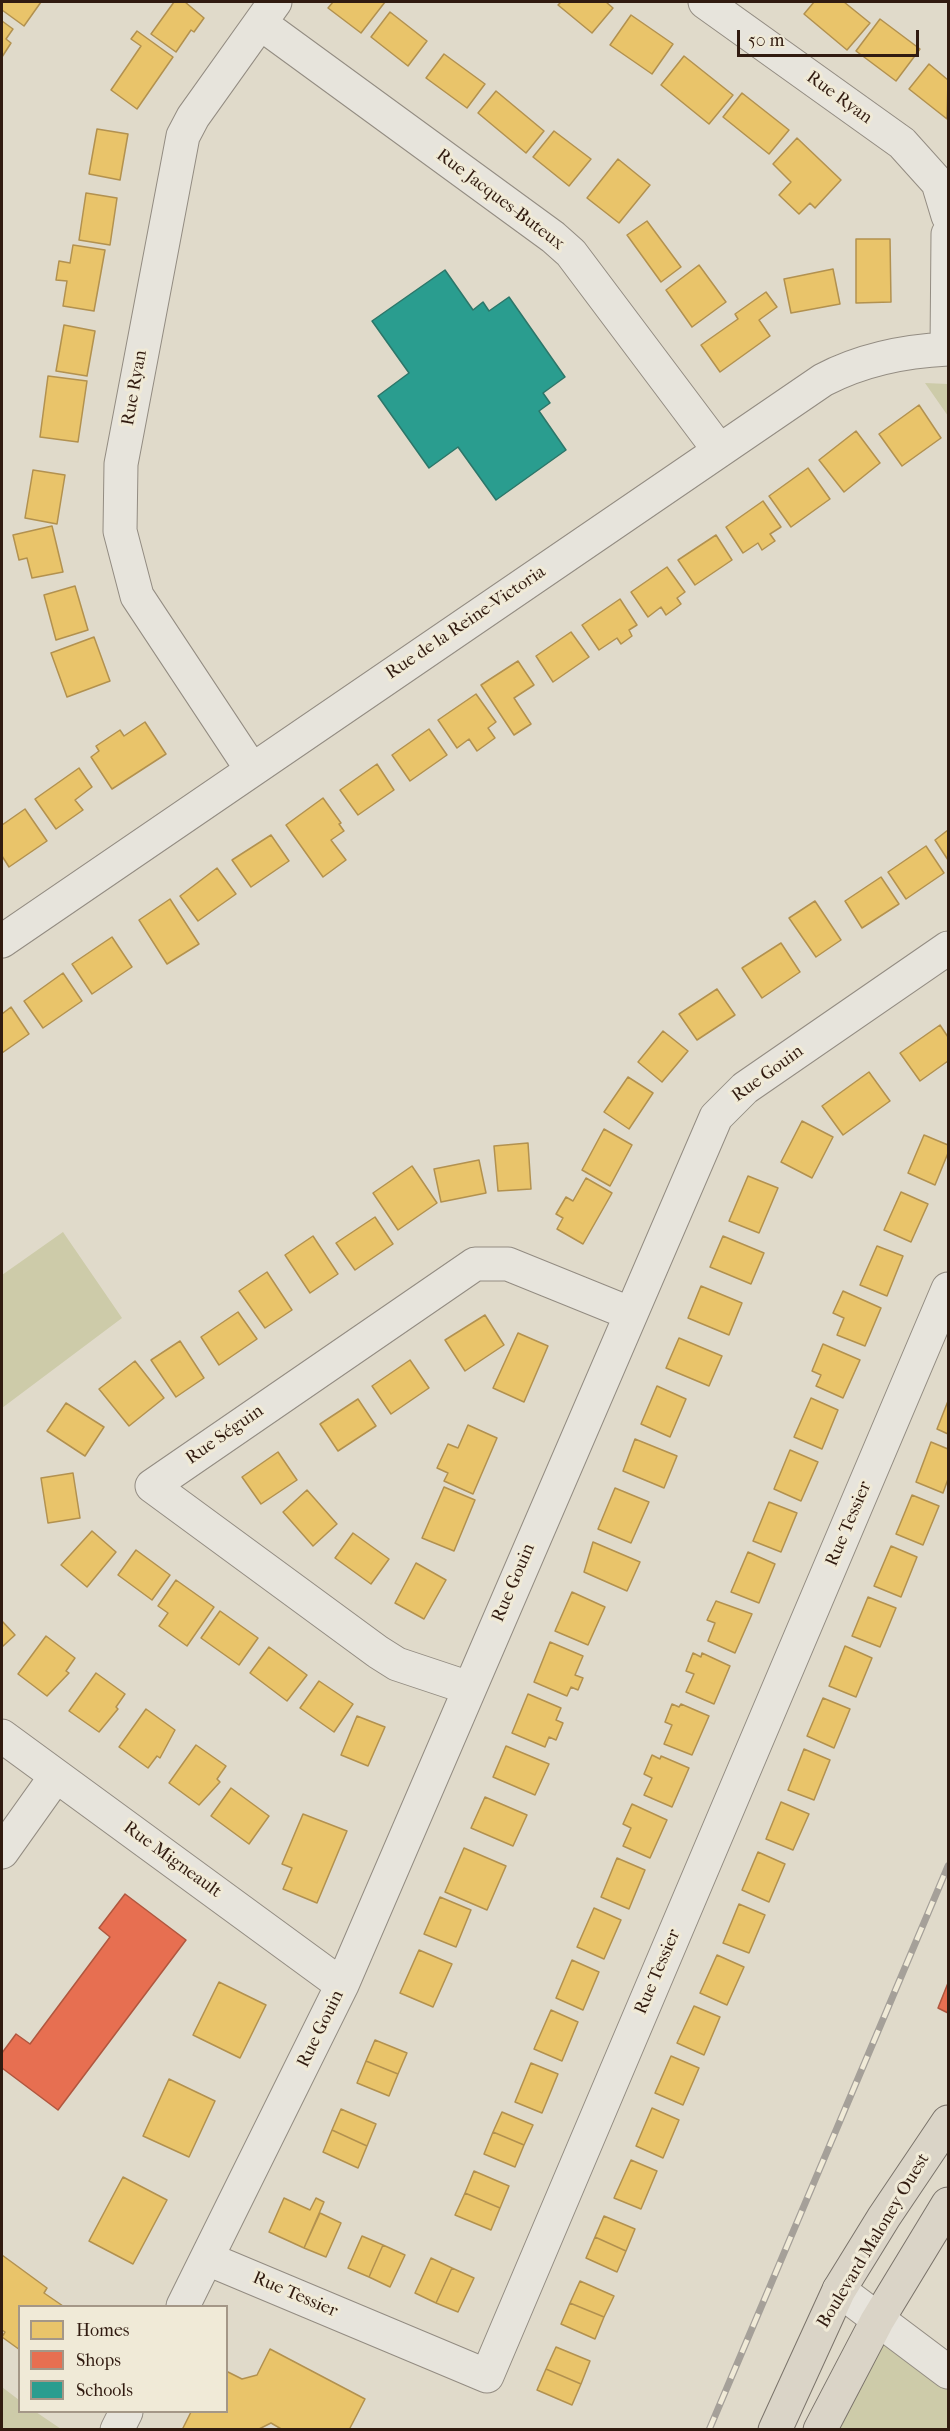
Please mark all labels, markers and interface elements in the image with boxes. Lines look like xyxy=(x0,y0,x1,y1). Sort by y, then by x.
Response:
scale bar xyxy=(740,18,922,56)
text: 50 m xyxy=(748,30,784,51)
street label: Rue Ryan xyxy=(802,67,876,129)
street label: Rue Jacques-Buteux xyxy=(432,145,568,255)
street label: Rue Ryan xyxy=(118,349,152,427)
street label: Rue de la Reine-Victoria xyxy=(382,562,550,684)
street label: Rue Gouin xyxy=(728,1041,808,1107)
street label: Rue Séguin xyxy=(182,1400,268,1470)
street label: Rue Tessier xyxy=(821,1478,877,1570)
street label: Rue Gouin xyxy=(488,1540,540,1626)
street label: Rue Migneault xyxy=(119,1817,225,1903)
street label: Rue Tessier xyxy=(630,1926,686,2018)
street label: Rue Gouin xyxy=(293,1987,349,2071)
street label: Boulevard Maloney Ouest xyxy=(813,2150,935,2332)
street label: Rue Tessier xyxy=(249,2267,341,2323)
legend xyxy=(18,2305,228,2413)
text: Homes xyxy=(76,2320,130,2341)
text: Shops xyxy=(76,2350,121,2371)
text: Schools xyxy=(76,2380,133,2401)

